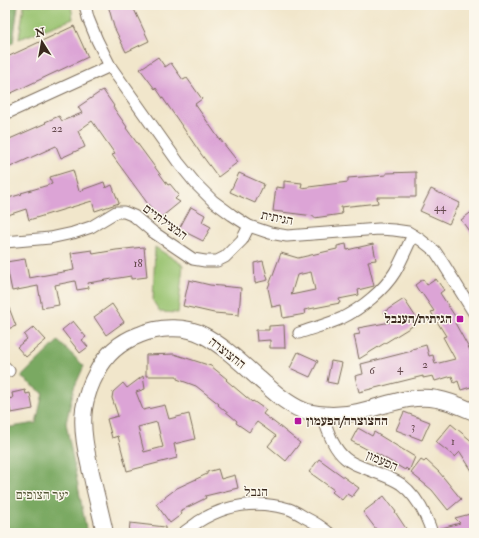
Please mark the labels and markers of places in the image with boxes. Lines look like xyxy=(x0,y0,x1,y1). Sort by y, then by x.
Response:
place label: הגיתית/הענבל xyxy=(384,311,452,327)
marker: הגיתית/הענבל xyxy=(455,314,465,324)
place label: החצוצרה/הפעמון xyxy=(306,413,388,429)
marker: החצוצרה/הפעמון xyxy=(293,416,303,426)

